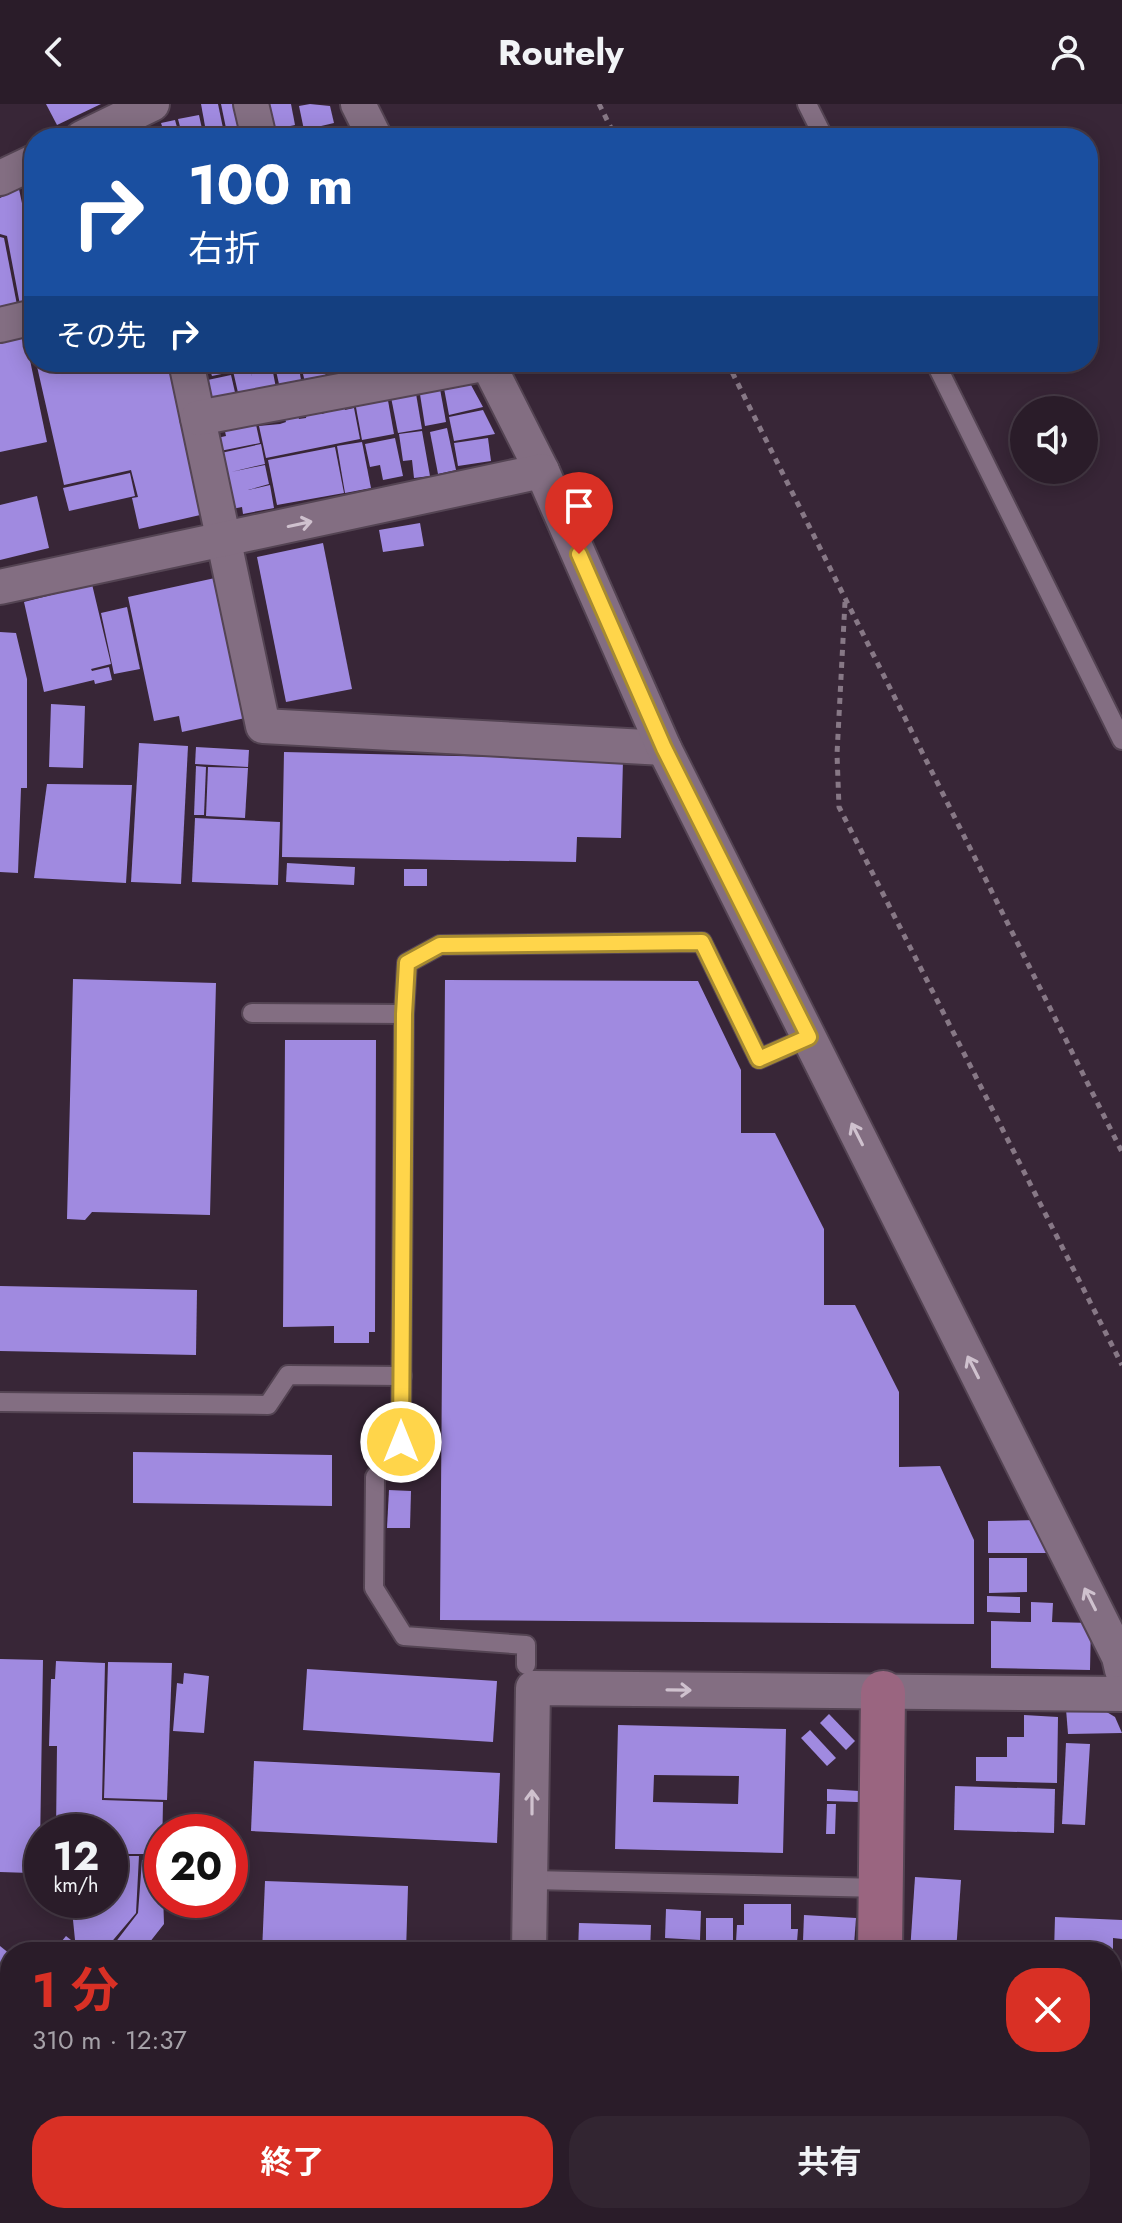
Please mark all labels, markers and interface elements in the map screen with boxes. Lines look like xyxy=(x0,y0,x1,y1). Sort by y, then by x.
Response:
text: Routely xyxy=(498,26,624,78)
icon: back xyxy=(32,30,76,74)
icon: person xyxy=(1046,30,1090,74)
text: 100 m xyxy=(188,144,353,225)
icon: right xyxy=(56,160,160,264)
text: 右折 xyxy=(188,222,260,274)
icon: right xyxy=(162,312,206,356)
text: その先 xyxy=(56,314,146,357)
map controls xyxy=(1010,396,1098,484)
button: sound xyxy=(1010,396,1098,484)
pin xyxy=(545,472,613,554)
icon: arrive xyxy=(557,484,601,528)
one-way arrow xyxy=(287,516,313,531)
one-way arrow xyxy=(849,1123,864,1147)
one-way arrow xyxy=(965,1355,981,1379)
position arrow xyxy=(359,1400,443,1484)
one-way arrow xyxy=(1081,1588,1097,1612)
one-way arrow xyxy=(665,1682,692,1698)
one-way arrow xyxy=(524,1789,540,1816)
speed limit sign: 20 xyxy=(144,1814,248,1918)
text: 12 xyxy=(53,1827,99,1885)
text: km/h xyxy=(53,1871,99,1900)
text: 1 分 xyxy=(32,1956,119,2025)
button: close xyxy=(1006,1968,1090,2052)
text: 310 m · 12:37 xyxy=(32,2021,187,2059)
button: 終了 xyxy=(32,2116,553,2208)
button: 共有 xyxy=(569,2116,1090,2208)

